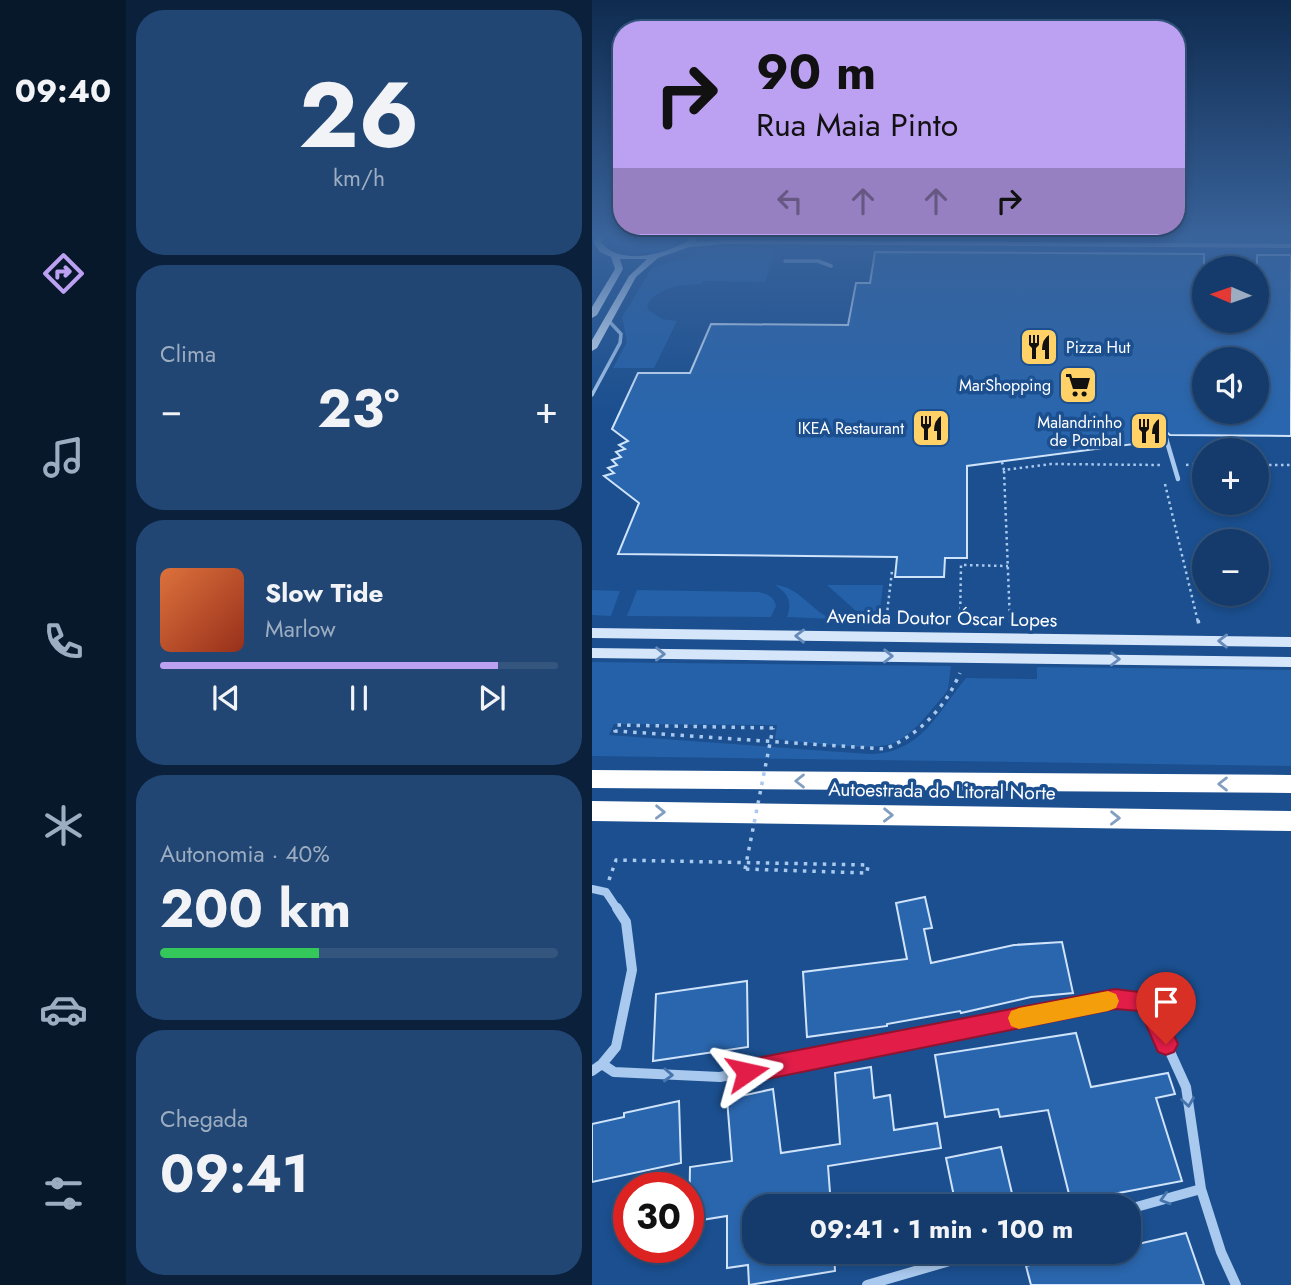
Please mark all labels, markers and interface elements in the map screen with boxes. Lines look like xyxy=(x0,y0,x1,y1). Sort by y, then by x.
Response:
text: 90 m xyxy=(756,37,876,107)
icon: right xyxy=(641,49,732,140)
text: 26 xyxy=(299,50,419,181)
text: 09:40 xyxy=(15,68,111,114)
text: Rua Maia Pinto xyxy=(756,102,958,148)
text: km/h xyxy=(333,161,385,195)
icon: left xyxy=(771,182,809,220)
icon: ahead xyxy=(844,182,882,220)
icon: ahead xyxy=(917,182,955,220)
icon: right xyxy=(990,182,1028,220)
icon: directions xyxy=(39,249,88,298)
north arrow xyxy=(1192,256,1269,332)
map controls xyxy=(1192,256,1269,606)
restaurant icon: Pizza Hut xyxy=(1018,326,1060,368)
place label: Pizza Hut xyxy=(1066,336,1130,359)
text: Clima xyxy=(160,337,216,371)
button: sound xyxy=(1192,347,1269,424)
supermarket icon: MarShopping xyxy=(1057,364,1099,406)
text: 23° xyxy=(318,371,399,447)
place label: MarShopping xyxy=(959,374,1051,397)
text: − xyxy=(160,382,182,437)
text: + xyxy=(535,382,558,437)
restaurant icon: IKEA Restaurant xyxy=(910,407,952,449)
restaurant icon: Malandrinho de Pombal xyxy=(1128,410,1170,452)
place label: Malandrinho de Pombal xyxy=(1037,411,1122,452)
place label: IKEA Restaurant xyxy=(798,417,904,440)
icon: music xyxy=(39,433,88,482)
button: + xyxy=(1192,438,1269,515)
button: − xyxy=(1192,529,1269,606)
text: Slow Tide xyxy=(265,574,384,612)
street label: Avenida Doutor Óscar Lopes xyxy=(826,602,1058,634)
text: Marlow xyxy=(265,612,336,646)
icon: phone xyxy=(39,617,88,666)
one-way arrow xyxy=(794,628,805,644)
one-way arrow xyxy=(1218,633,1228,649)
one-way arrow xyxy=(655,646,666,662)
one-way arrow xyxy=(883,648,893,664)
one-way arrow xyxy=(1110,651,1121,667)
icon: previous xyxy=(207,679,245,717)
icon: pause xyxy=(340,679,378,717)
icon: next xyxy=(473,679,511,717)
one-way arrow xyxy=(794,773,805,788)
street label: Autoestrada do Litoral Norte xyxy=(828,776,1056,806)
one-way arrow xyxy=(1218,776,1228,792)
icon: climate xyxy=(39,801,88,850)
one-way arrow xyxy=(655,804,666,820)
one-way arrow xyxy=(883,807,893,823)
one-way arrow xyxy=(1110,811,1121,826)
text: Autonomia · 40% xyxy=(160,837,330,871)
text: 200 km xyxy=(160,871,351,947)
pin xyxy=(1136,972,1196,1044)
icon: arrive xyxy=(1147,983,1185,1021)
icon: car xyxy=(39,985,88,1034)
position arrow xyxy=(710,1035,784,1109)
one-way arrow xyxy=(663,1068,674,1083)
one-way arrow xyxy=(1180,1096,1195,1108)
text: Chegada xyxy=(160,1102,248,1136)
text: 09:41 xyxy=(160,1136,309,1212)
icon: filters xyxy=(39,1169,88,1218)
speed limit sign: 30 xyxy=(613,1172,704,1263)
one-way arrow xyxy=(1160,1191,1172,1205)
text: 09:41 · 1 min · 100 m xyxy=(810,1210,1073,1248)

